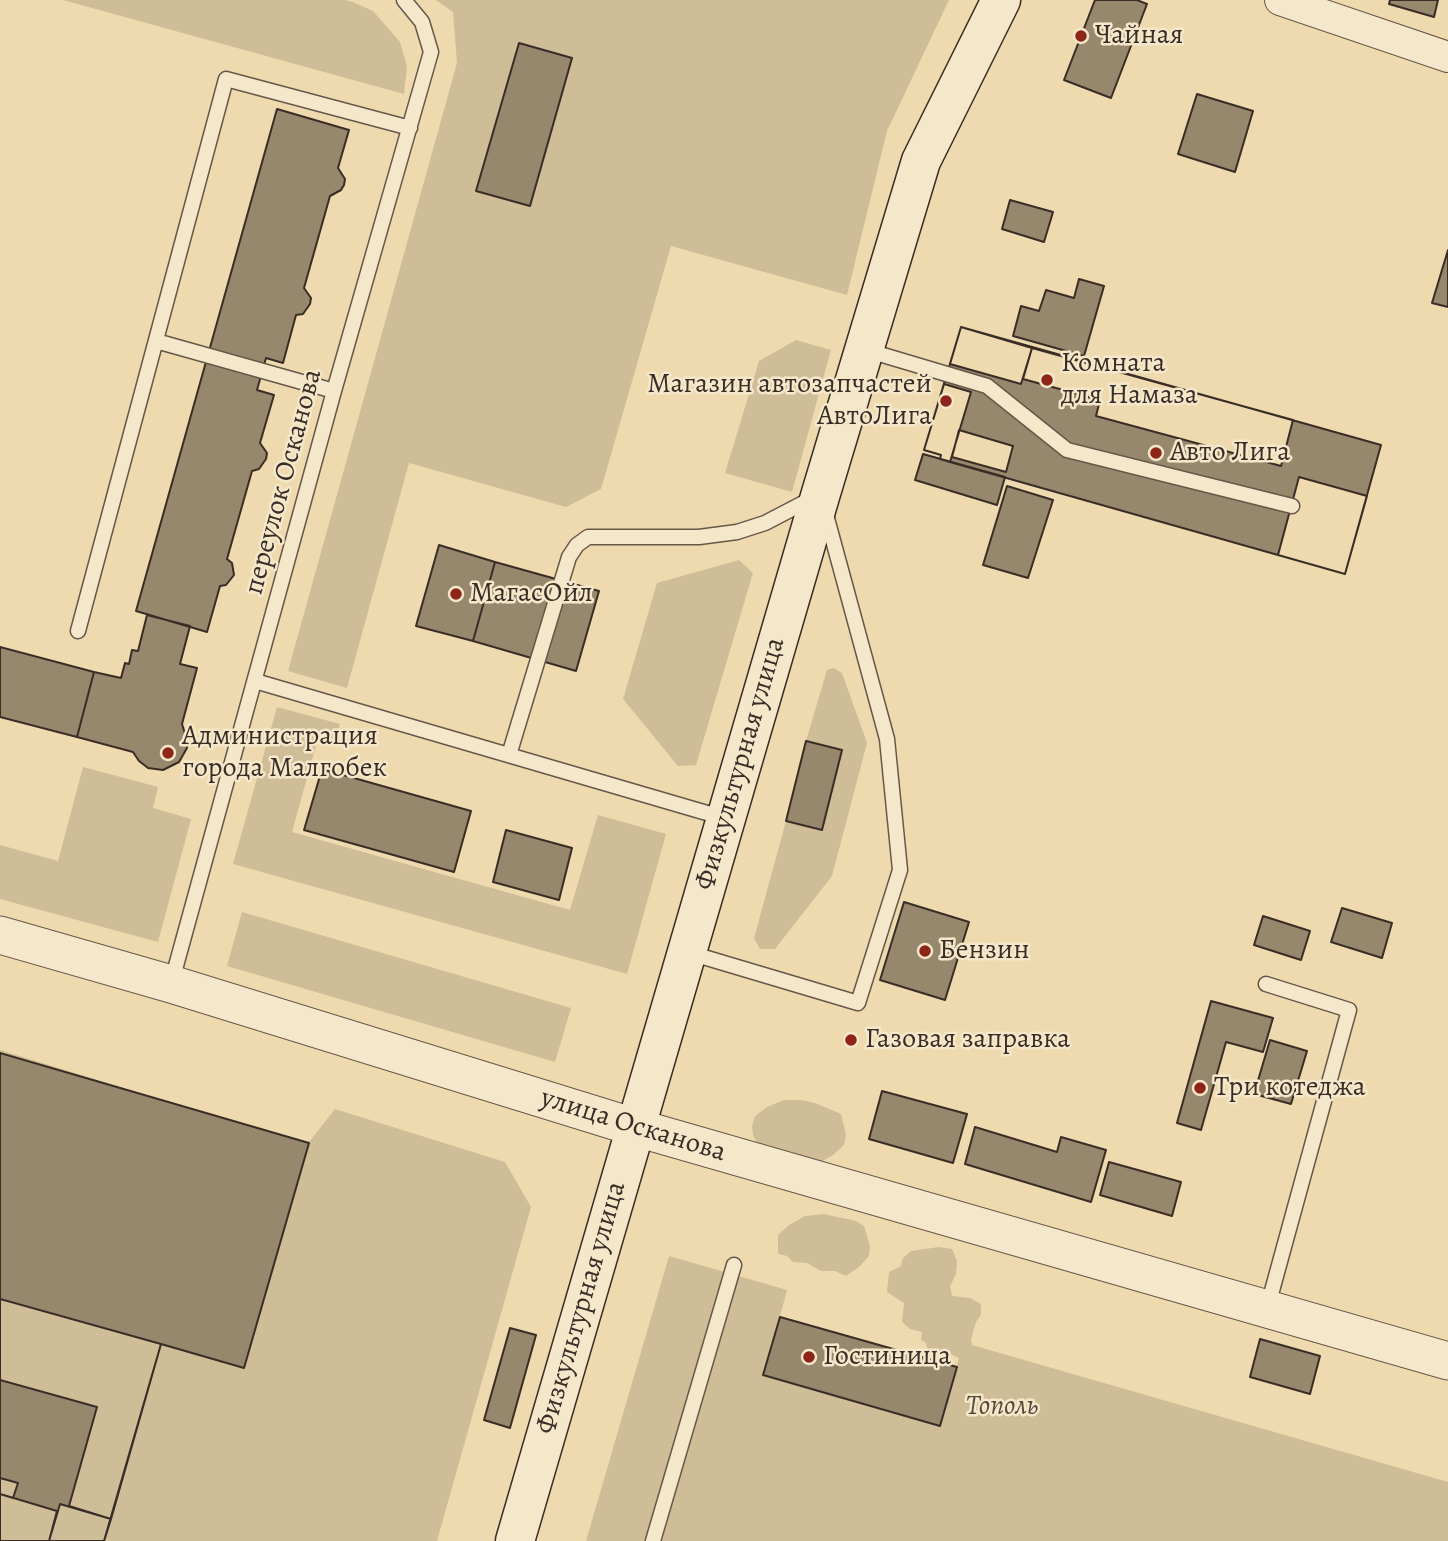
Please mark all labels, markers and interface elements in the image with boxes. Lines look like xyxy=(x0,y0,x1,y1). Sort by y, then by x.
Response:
place label: Чайная xyxy=(1095,19,1183,53)
marker: Чайная xyxy=(1073,28,1089,44)
place label: Комната для Намаза xyxy=(1061,347,1198,413)
street label: переулок Осканова xyxy=(238,366,330,598)
place label: Магазин автозапчастей АвтоЛига xyxy=(647,368,932,434)
marker: Комната для Намаза xyxy=(1039,372,1055,388)
marker: Магазин автозапчастей АвтоЛига xyxy=(938,393,954,409)
place label: Авто Лига xyxy=(1170,436,1290,470)
marker: Авто Лига xyxy=(1148,445,1164,461)
place label: МагасОйл xyxy=(470,577,593,611)
marker: МагасОйл xyxy=(448,586,464,602)
street label: Физкультурная улица xyxy=(689,634,793,894)
place label: Администрация города Малгобек xyxy=(182,720,387,786)
marker: Администрация города Малгобек xyxy=(160,745,176,761)
place label: Бензин xyxy=(939,934,1029,968)
marker: Бензин xyxy=(917,943,933,959)
place label: Газовая заправка xyxy=(865,1023,1070,1057)
marker: Газовая заправка xyxy=(843,1032,859,1048)
place label: Три котеджа xyxy=(1214,1071,1366,1105)
marker: Три котеджа xyxy=(1192,1080,1208,1096)
street label: улица Осканова xyxy=(536,1082,730,1170)
street label: Физкультурная улица xyxy=(530,1178,634,1438)
place label: Гостиница xyxy=(823,1340,951,1374)
marker: Гостиница xyxy=(801,1349,817,1365)
park label: Тополь xyxy=(966,1390,1038,1424)

